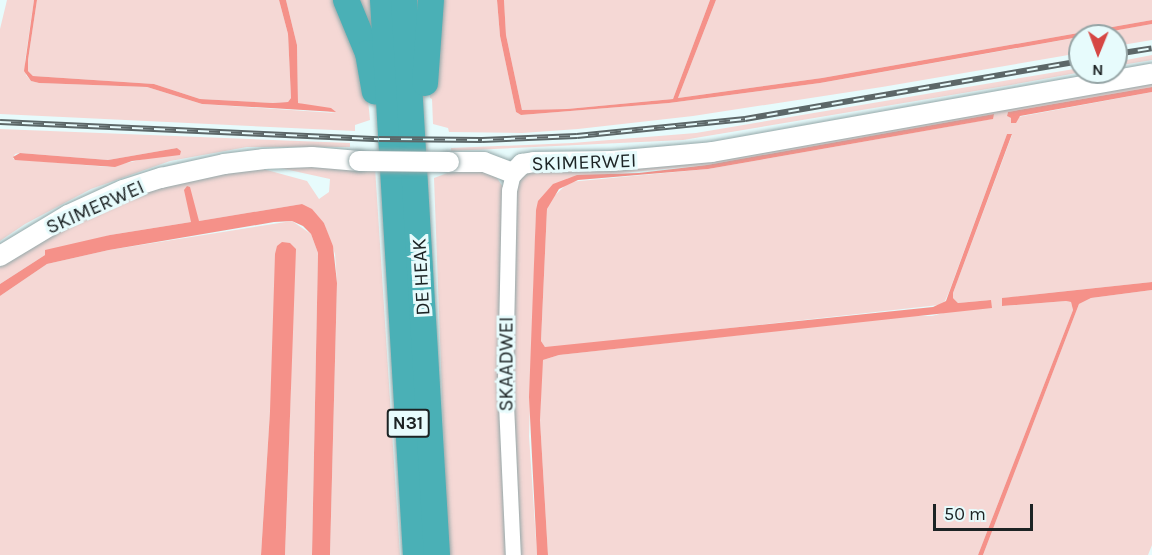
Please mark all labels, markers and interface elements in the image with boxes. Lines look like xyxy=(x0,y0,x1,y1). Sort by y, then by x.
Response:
north arrow xyxy=(1068,24,1128,84)
text: N xyxy=(1092,61,1104,80)
street label: SKIMERWEI xyxy=(531,148,637,176)
street label: SKIMERWEI xyxy=(42,175,148,239)
street label: DE HEAK xyxy=(407,238,435,316)
street label: SKAADWEI xyxy=(494,316,518,412)
road number: N31 xyxy=(386,408,430,438)
scale bar xyxy=(936,492,1036,530)
text: 50 m xyxy=(944,503,986,525)

